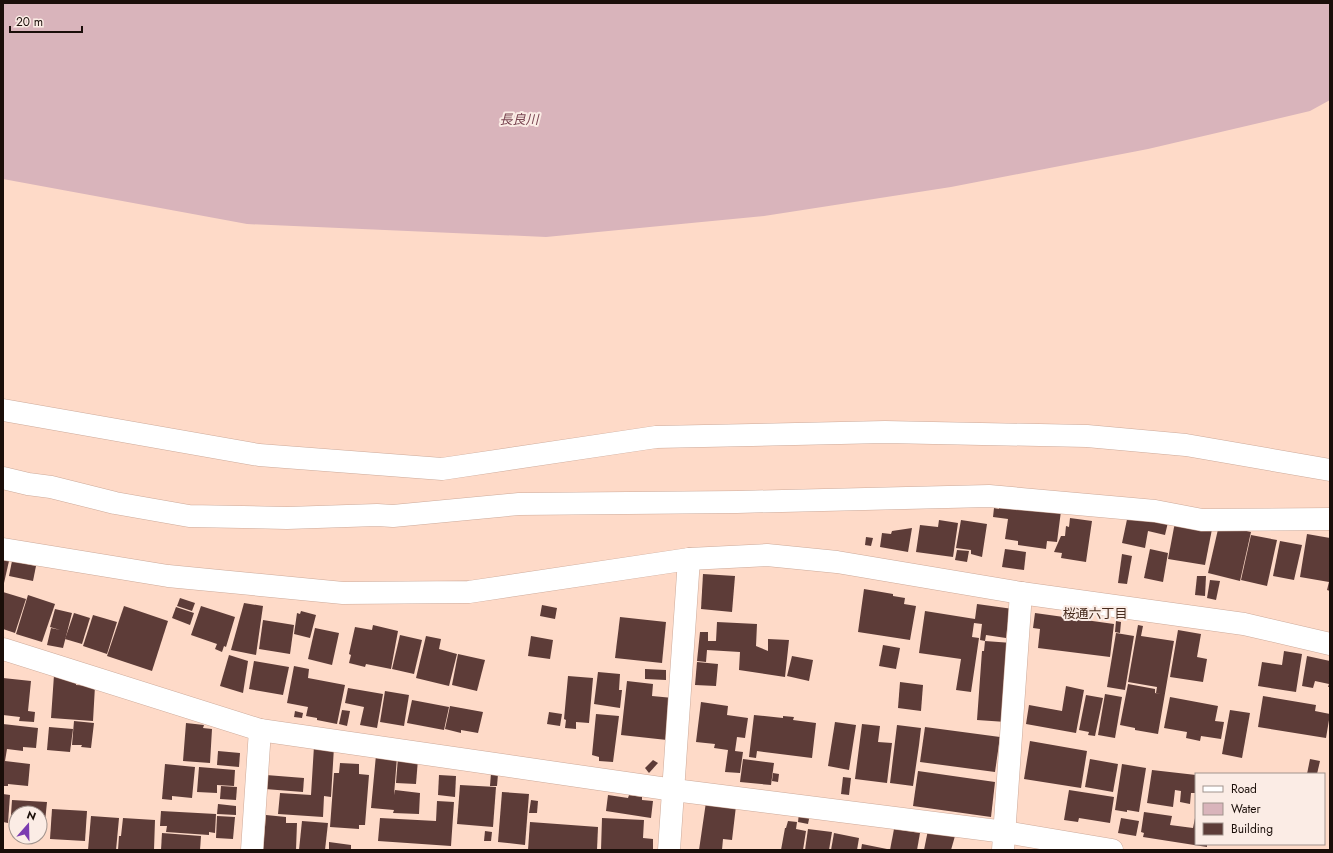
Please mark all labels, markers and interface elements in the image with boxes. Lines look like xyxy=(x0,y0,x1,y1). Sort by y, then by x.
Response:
scale bar xyxy=(10,8,82,34)
text: 20 m xyxy=(16,13,43,31)
water label: 長良川 xyxy=(499,110,540,129)
district label: 桜通六丁目 xyxy=(1062,604,1128,623)
legend xyxy=(1195,773,1325,845)
text: Road xyxy=(1231,780,1257,798)
text: Water xyxy=(1231,800,1262,818)
north arrow xyxy=(8,805,48,845)
text: N xyxy=(25,807,38,825)
text: Building xyxy=(1231,820,1273,838)

